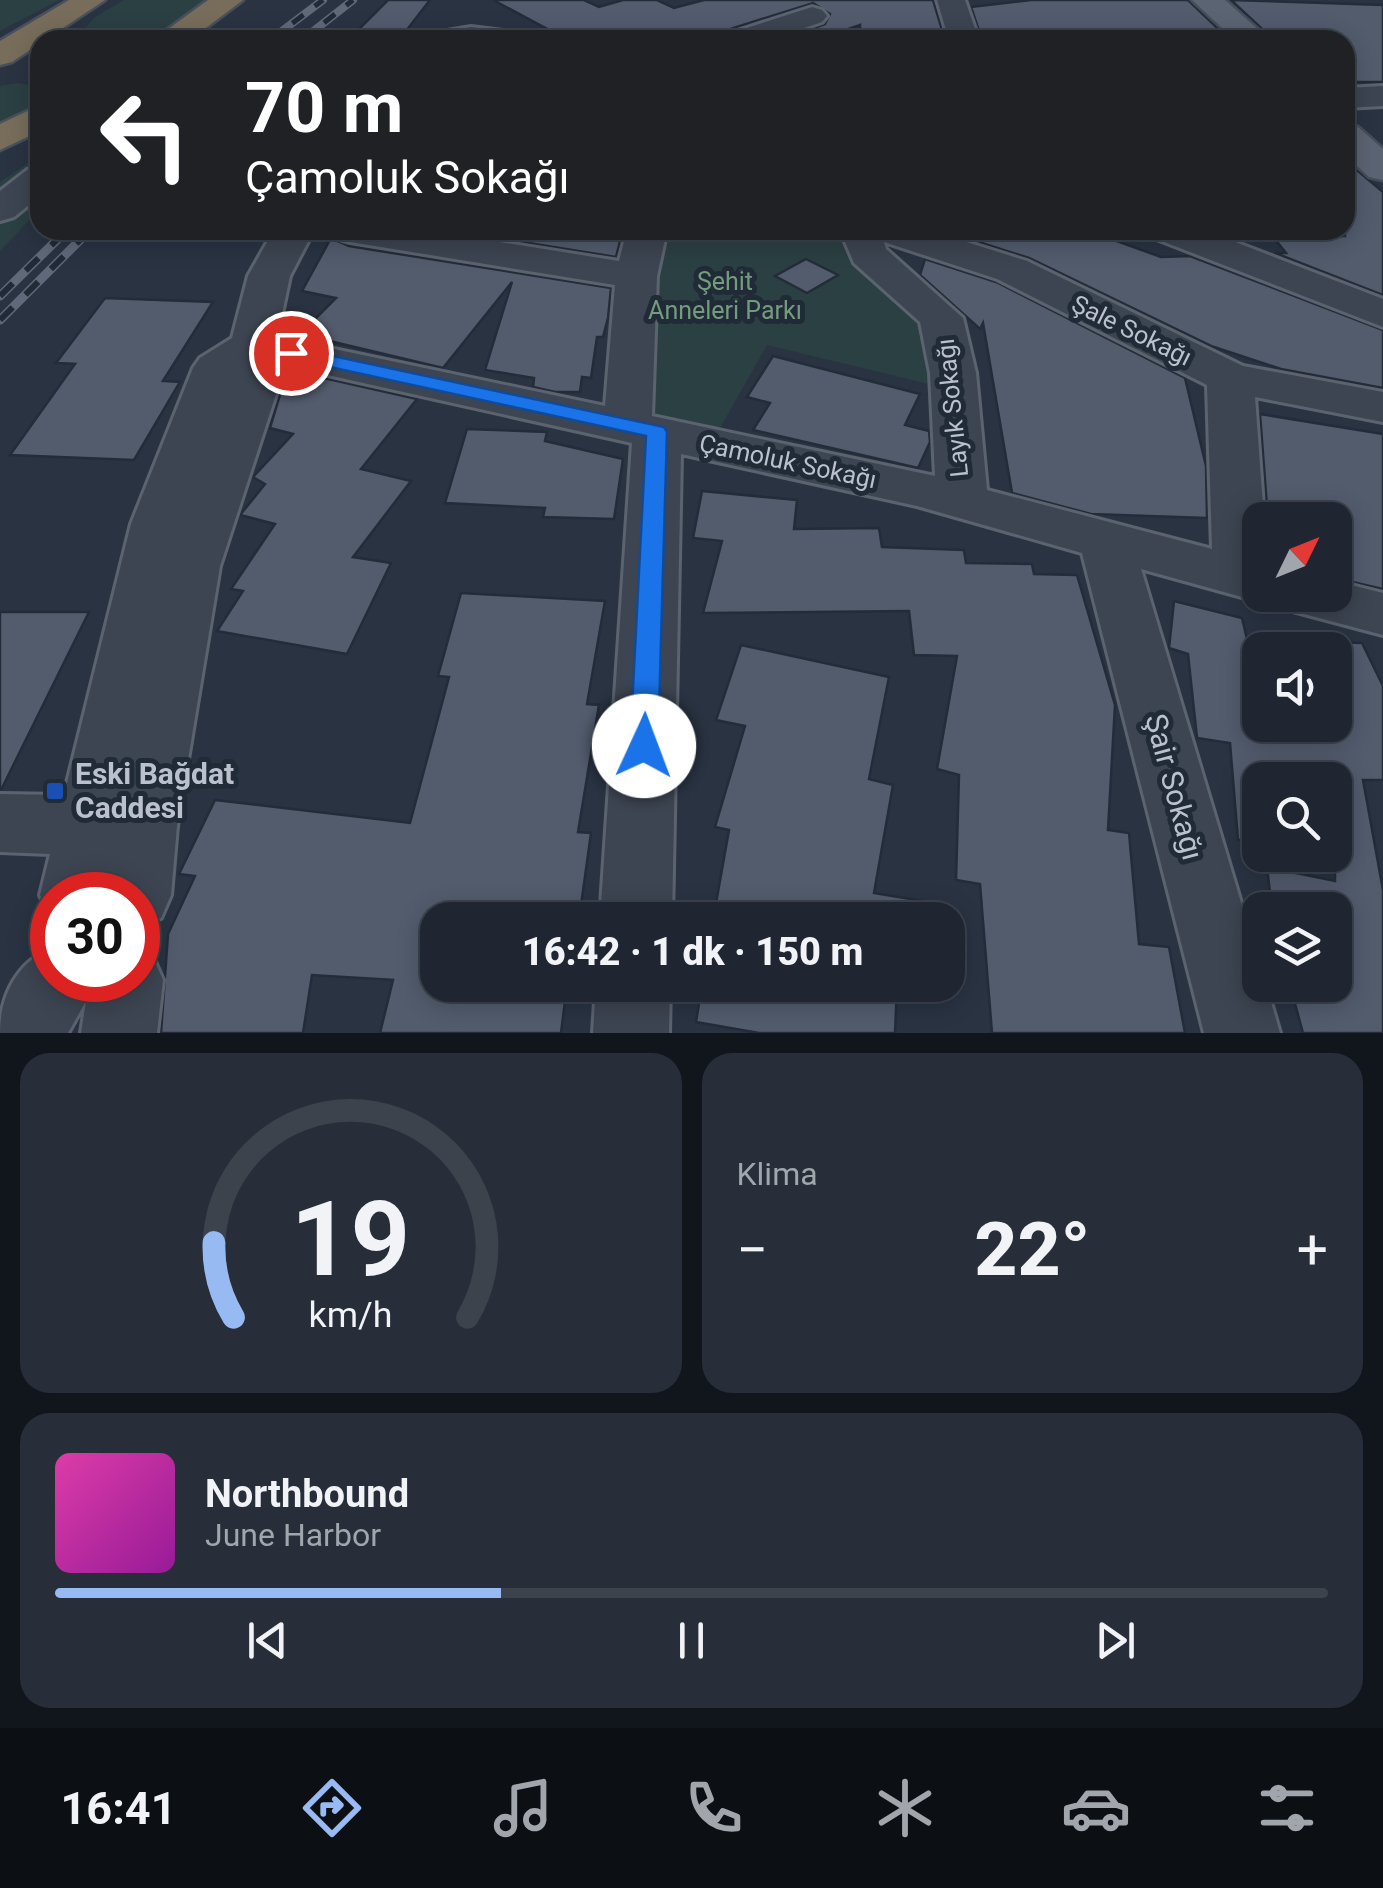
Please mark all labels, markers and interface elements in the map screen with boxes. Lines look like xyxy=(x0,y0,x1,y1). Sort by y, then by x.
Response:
text: 70 m xyxy=(245,67,403,149)
icon: left xyxy=(80,70,210,200)
text: Çamoluk Sokağı xyxy=(245,151,570,204)
park label: Şehit Anneleri Parkı xyxy=(648,267,802,325)
street label: Şale Sokağı xyxy=(1067,289,1196,372)
pin xyxy=(249,311,334,396)
icon: arrive xyxy=(264,326,319,381)
street label: Layık Sokağı xyxy=(931,337,974,479)
street label: Çamoluk Sokağı xyxy=(697,429,879,494)
north arrow xyxy=(1242,502,1352,612)
map controls xyxy=(1242,502,1352,1002)
button: sound xyxy=(1242,632,1352,742)
position arrow xyxy=(592,694,696,798)
street label: Şair Sokağı xyxy=(1138,710,1211,864)
place label: Eski Bağdat Caddesi xyxy=(75,756,234,825)
button: search xyxy=(1242,762,1352,872)
marker: Eski Bağdat Caddesi xyxy=(44,780,66,802)
speed limit sign: 30 xyxy=(30,872,160,1002)
button: layers xyxy=(1242,892,1352,1002)
text: 16:42 · 1 dk · 150 m xyxy=(522,930,863,974)
text: Klima xyxy=(737,1155,818,1193)
text: 19 xyxy=(291,1179,410,1300)
text: 22° xyxy=(974,1205,1090,1293)
text: − xyxy=(737,1218,768,1282)
text: + xyxy=(1297,1218,1328,1282)
text: km/h xyxy=(309,1294,393,1336)
text: Northbound xyxy=(205,1472,409,1516)
text: June Harbor xyxy=(205,1516,381,1554)
icon: previous xyxy=(240,1613,295,1668)
icon: pause xyxy=(664,1613,719,1668)
icon: next xyxy=(1088,1613,1143,1668)
icon: directions xyxy=(297,1773,367,1843)
icon: music xyxy=(488,1773,558,1843)
icon: phone xyxy=(679,1773,749,1843)
icon: climate xyxy=(870,1773,940,1843)
icon: car xyxy=(1061,1773,1131,1843)
icon: filters xyxy=(1252,1773,1322,1843)
text: 16:41 xyxy=(61,1782,176,1835)

